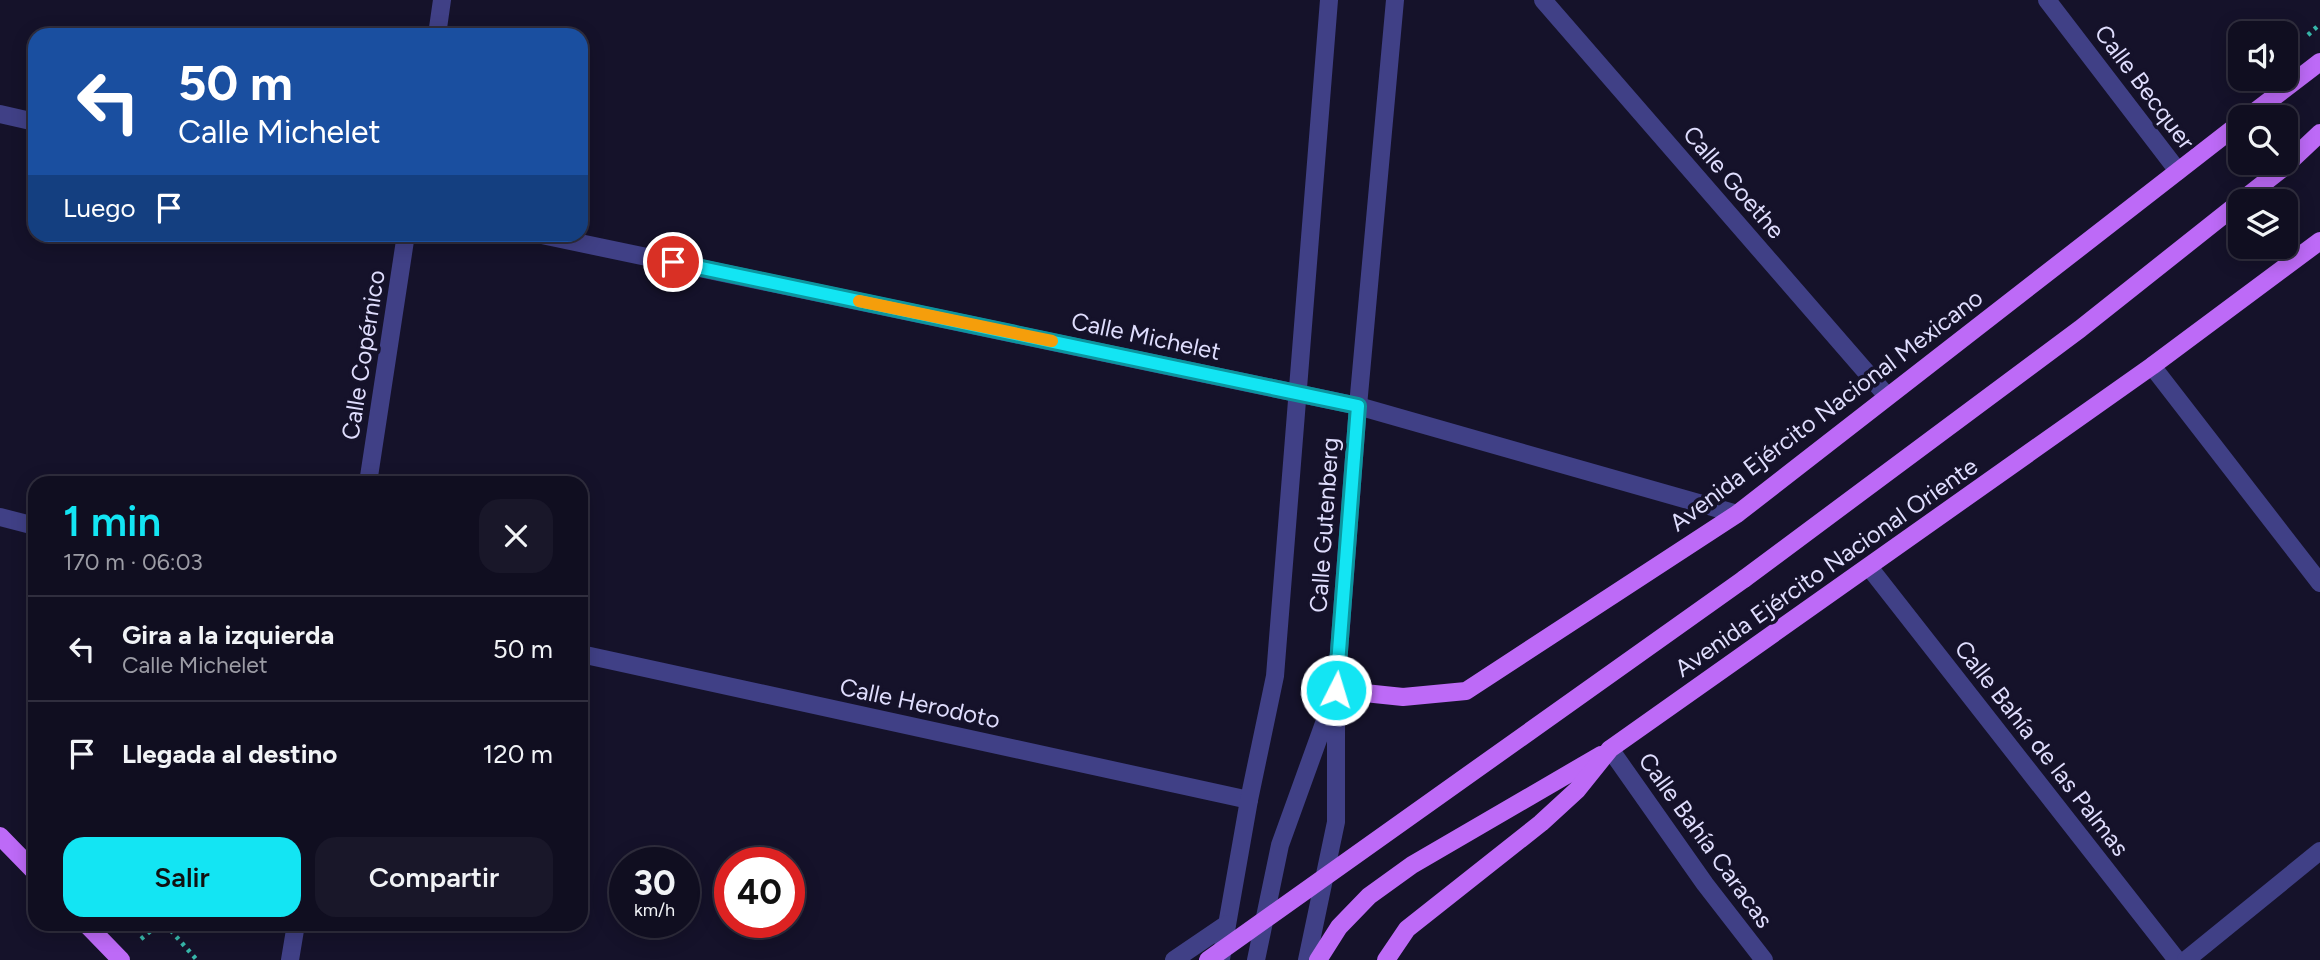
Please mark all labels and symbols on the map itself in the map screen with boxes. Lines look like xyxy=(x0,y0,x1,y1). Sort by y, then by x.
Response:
street label: Calle Becquer xyxy=(2089,19,2201,155)
street label: Calle Goethe xyxy=(1677,120,1791,244)
pin xyxy=(643,232,703,292)
street label: Calle Copérnico xyxy=(335,268,391,442)
street label: Avenida Ejército Nacional Mexicano xyxy=(1664,283,1988,537)
street label: Calle Michelet xyxy=(1069,306,1223,366)
street label: Calle Gutenberg xyxy=(1303,436,1345,614)
street label: Avenida Ejército Nacional Oriente xyxy=(1669,451,1983,683)
street label: Calle Bahía de las Palmas xyxy=(1949,634,2135,862)
position arrow xyxy=(1299,653,1373,727)
street label: Calle Herodoto xyxy=(837,672,1003,734)
street label: Calle Bahía Caracas xyxy=(1633,747,1779,933)
speed limit sign: 40 xyxy=(714,847,805,938)

